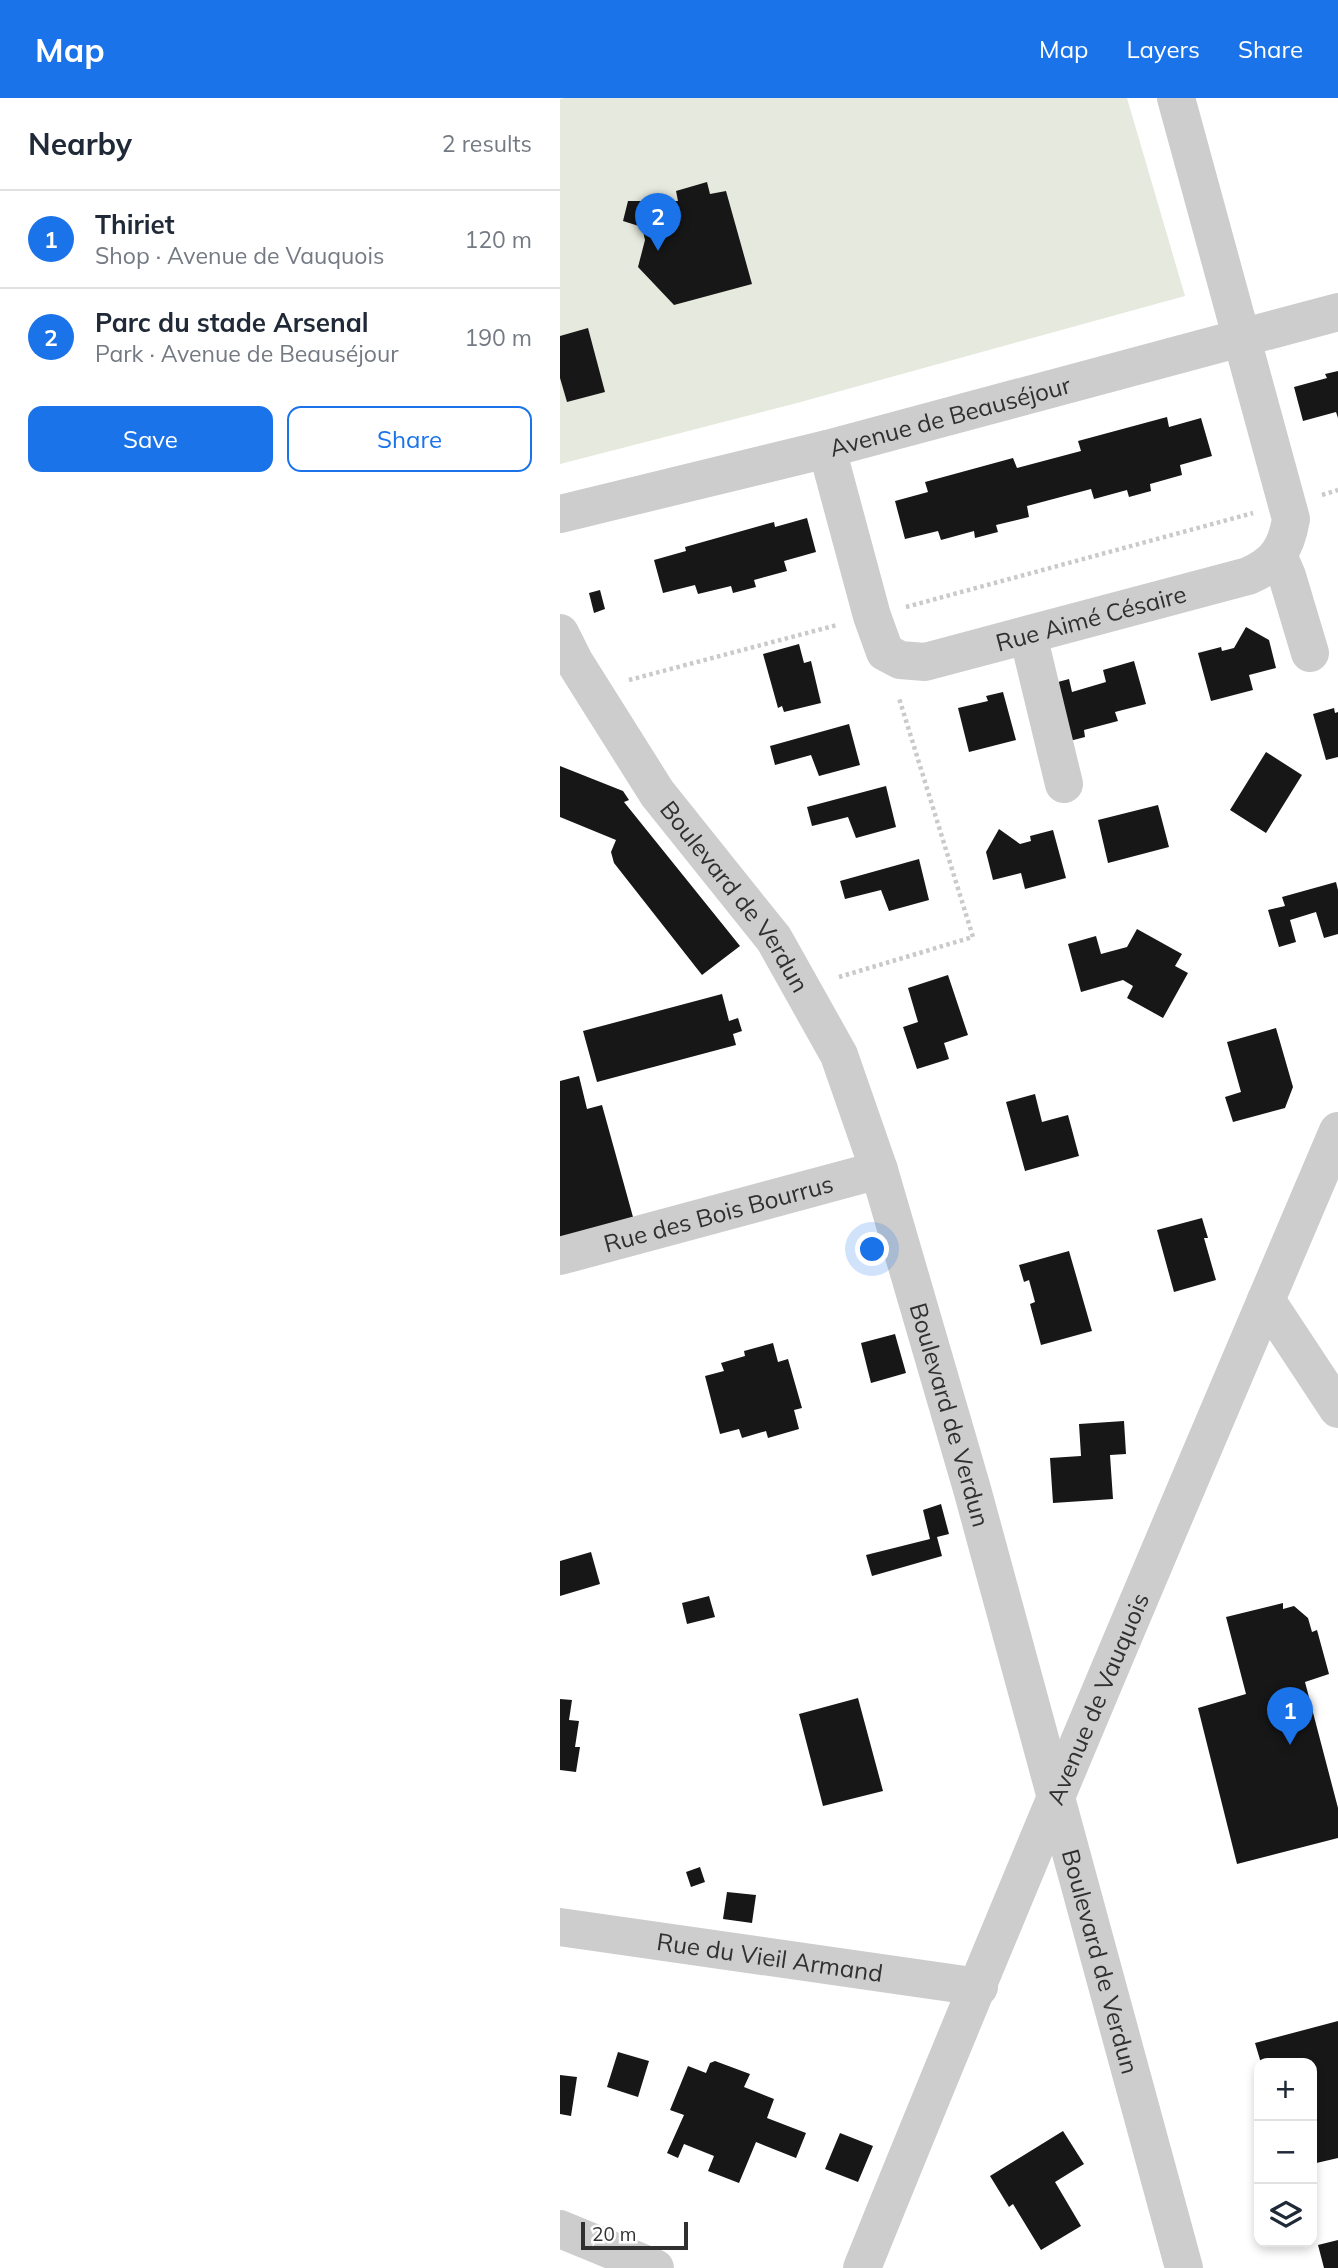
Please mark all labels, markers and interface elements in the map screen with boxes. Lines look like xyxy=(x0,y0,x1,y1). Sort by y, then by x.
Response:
text: Map xyxy=(35,29,105,70)
text: Map xyxy=(1039,34,1088,64)
text: Layers xyxy=(1126,34,1200,64)
text: Share xyxy=(1238,34,1303,64)
text: Nearby xyxy=(28,125,132,163)
text: 2 results xyxy=(442,129,532,158)
pin: 2 xyxy=(635,193,681,251)
text: Thiriet xyxy=(95,208,175,241)
text: 1 xyxy=(44,225,58,254)
text: 120 m xyxy=(464,225,532,254)
text: Shop · Avenue de Vauquois xyxy=(95,241,384,270)
text: Parc du stade Arsenal xyxy=(95,306,369,339)
text: 2 xyxy=(44,323,58,352)
text: 190 m xyxy=(464,323,532,352)
text: Park · Avenue de Beauséjour xyxy=(95,339,399,368)
street label: Avenue de Beauséjour xyxy=(826,369,1074,463)
button: Save xyxy=(28,406,273,472)
button: Share xyxy=(287,406,532,472)
street label: Rue Aimé Césaire xyxy=(992,578,1189,658)
street label: Boulevard de Verdun xyxy=(654,794,816,997)
street label: Rue des Bois Bourrus xyxy=(600,1168,836,1259)
your location xyxy=(855,1232,889,1266)
street label: Boulevard de Verdun xyxy=(904,1299,997,1530)
street label: Avenue de Vauquois xyxy=(1040,1588,1155,1809)
pin: 1 xyxy=(1267,1687,1313,1745)
street label: Boulevard de Verdun xyxy=(1056,1846,1145,2077)
street label: Rue du Vieil Armand xyxy=(655,1926,885,1988)
map controls xyxy=(1254,2058,1317,2247)
button: + xyxy=(1254,2058,1317,2121)
button: − xyxy=(1254,2121,1317,2184)
button: layers xyxy=(1254,2184,1317,2247)
scale bar xyxy=(581,2219,688,2251)
text: 20 m xyxy=(592,2222,636,2246)

